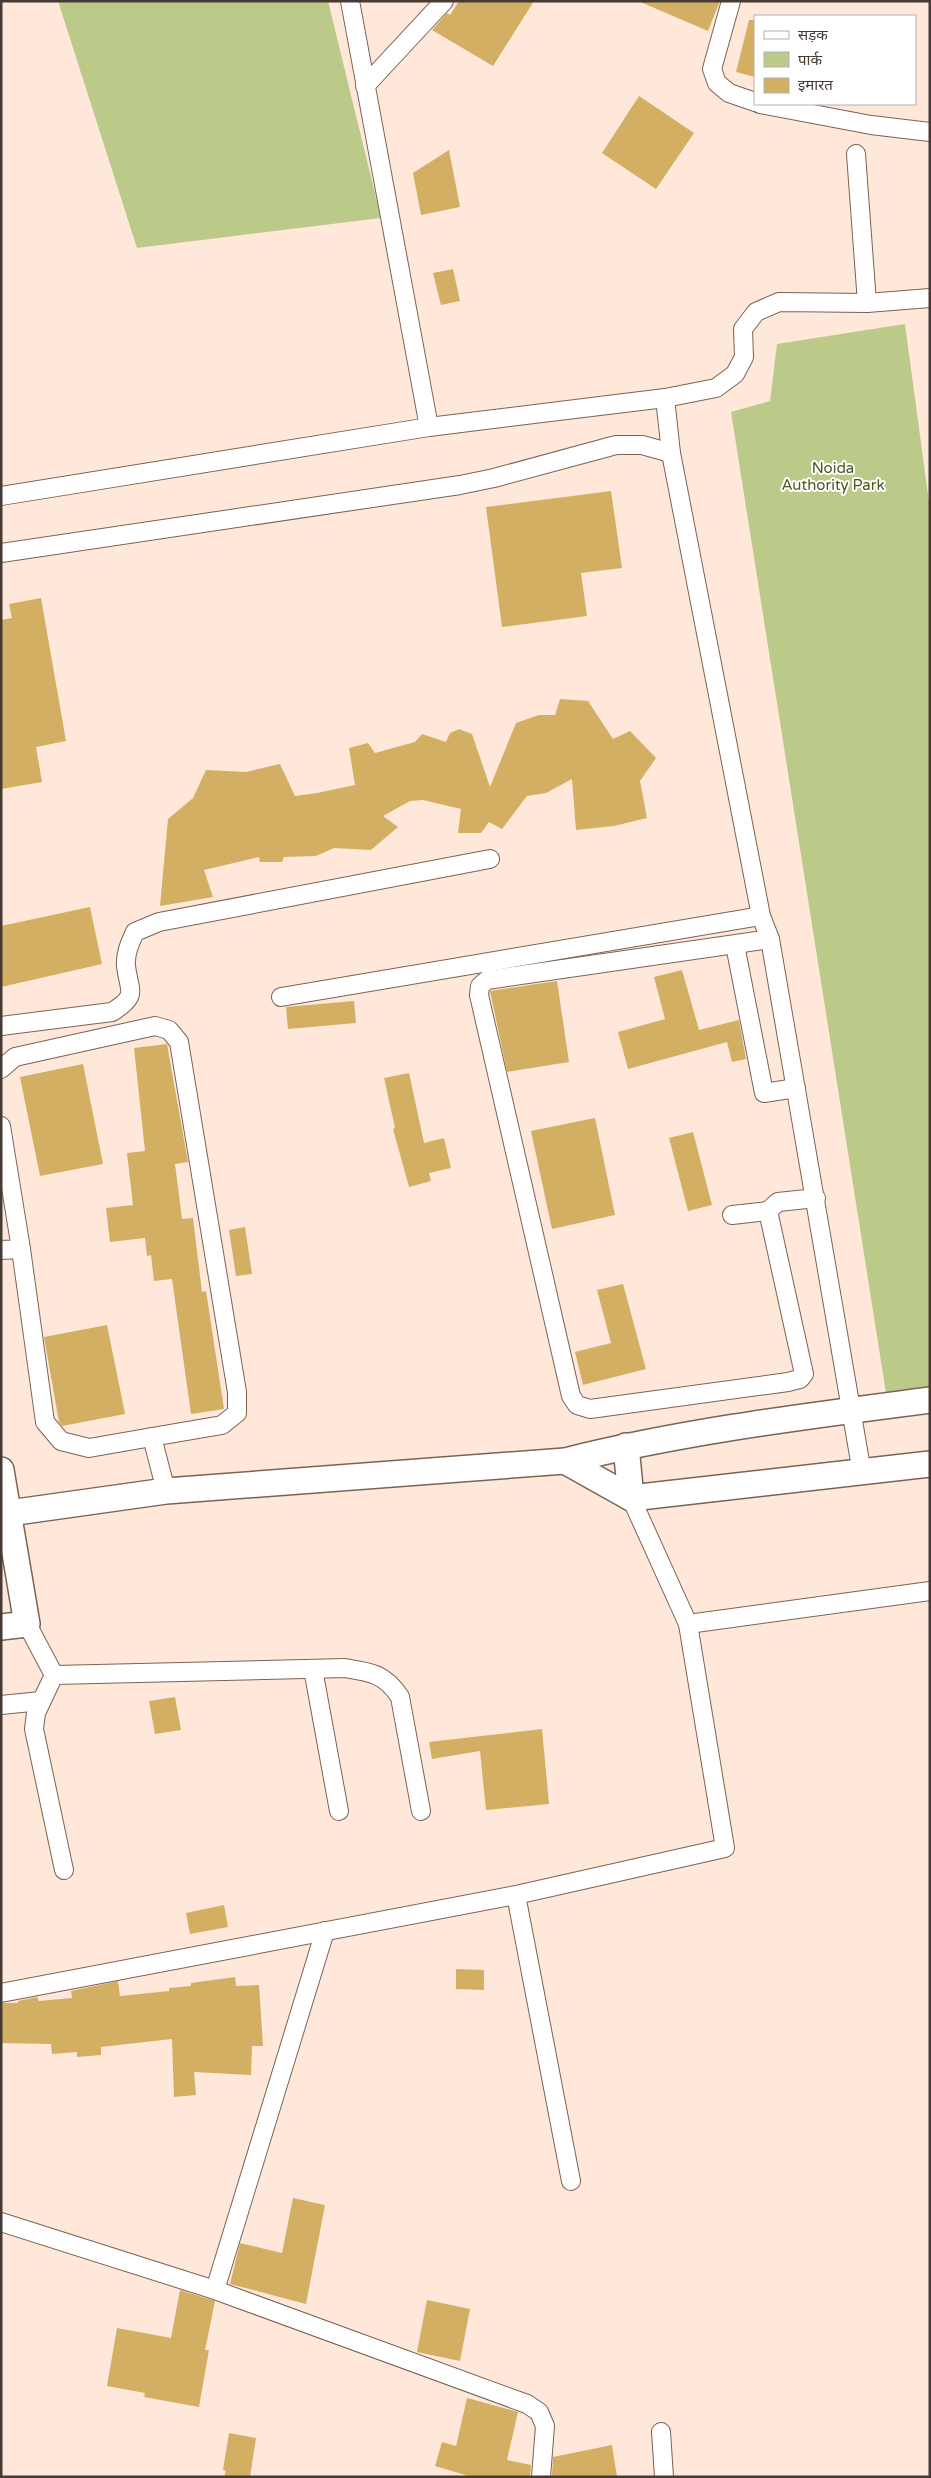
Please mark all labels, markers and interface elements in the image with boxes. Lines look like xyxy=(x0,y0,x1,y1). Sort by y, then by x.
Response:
legend xyxy=(754,15,916,105)
text: सड़क xyxy=(798,26,828,44)
text: पार्क xyxy=(798,51,822,69)
text: इमारत xyxy=(798,76,833,94)
park label: Noida Authority Park xyxy=(781,459,885,494)

